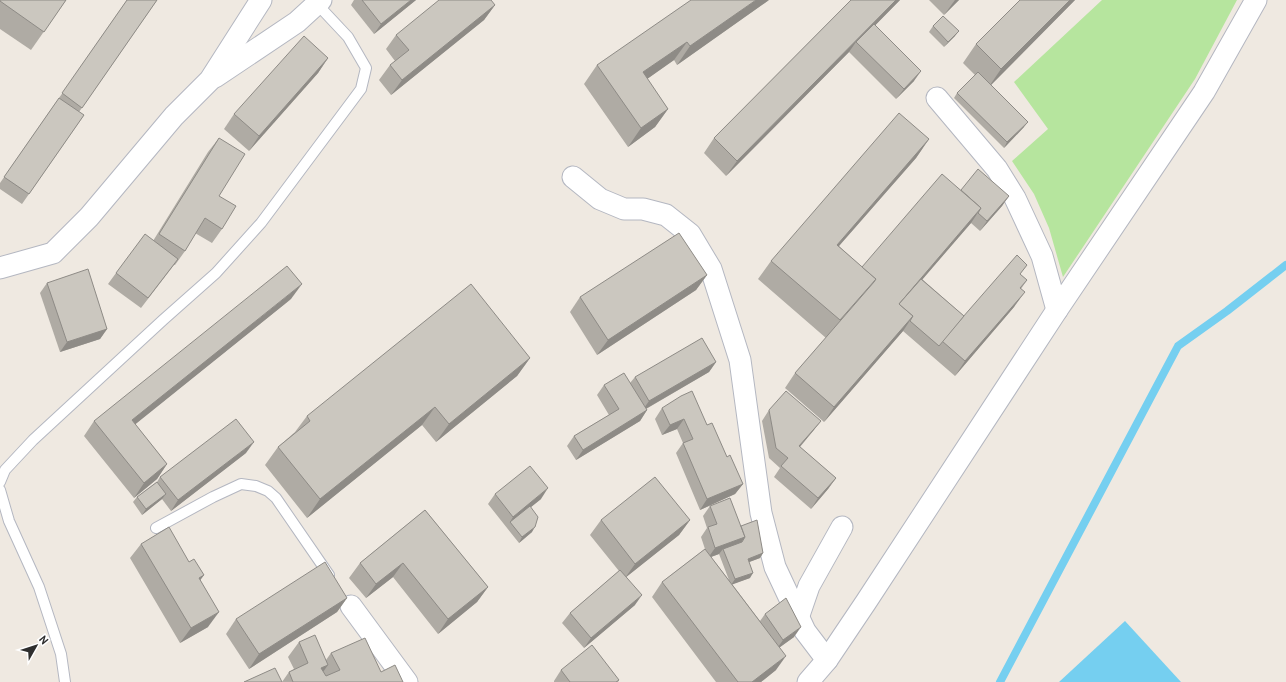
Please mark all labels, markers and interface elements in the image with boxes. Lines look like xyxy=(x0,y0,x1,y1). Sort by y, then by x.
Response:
north arrow xyxy=(16,626,56,666)
text: N xyxy=(36,632,51,647)

